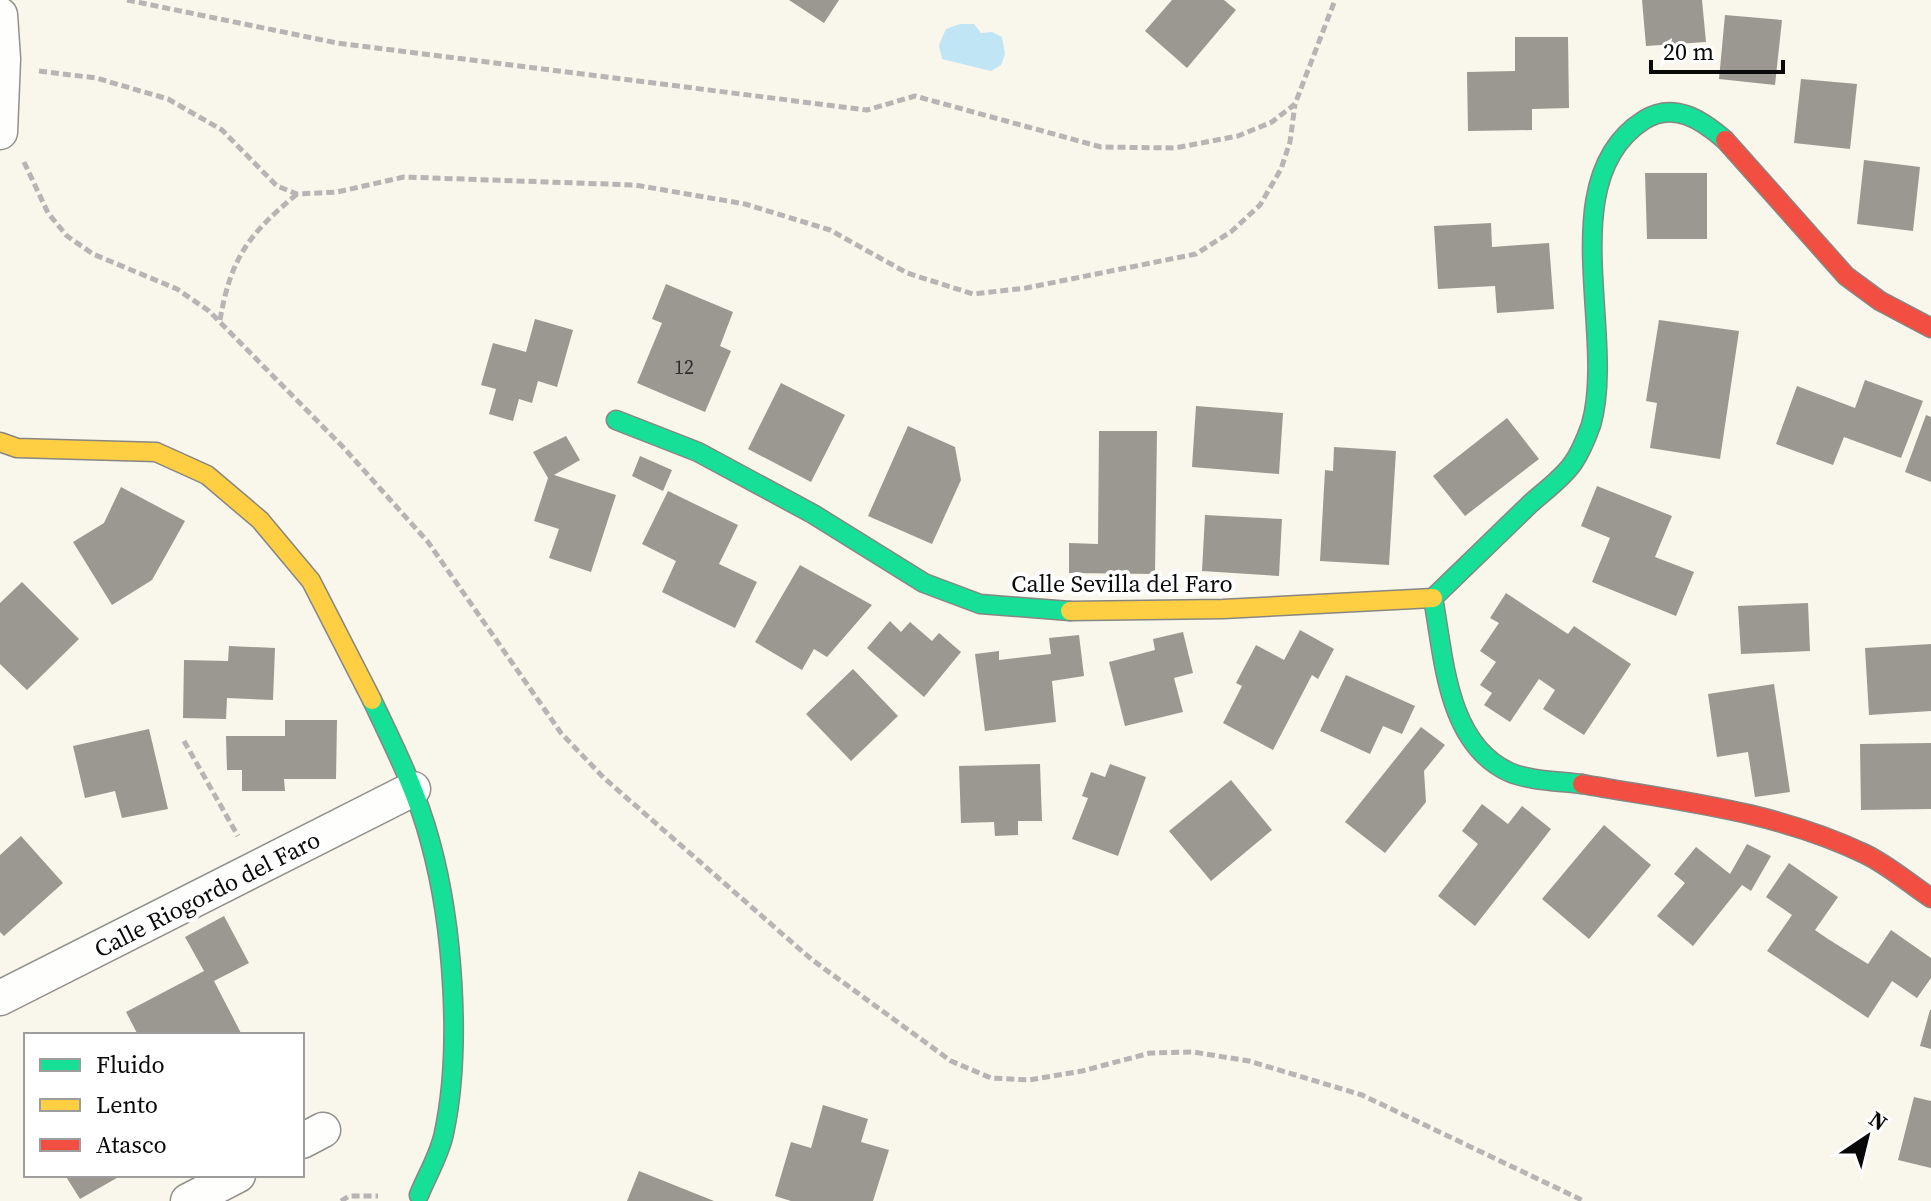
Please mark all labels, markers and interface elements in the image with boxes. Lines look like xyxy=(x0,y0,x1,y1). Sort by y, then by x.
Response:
scale bar xyxy=(1651,24,1783,74)
text: 20 m xyxy=(1663,35,1714,68)
house number: 12 xyxy=(674,353,694,381)
street label: Calle Sevilla del Faro xyxy=(1011,567,1233,600)
street label: Calle Riogordo del Faro xyxy=(88,823,326,965)
legend xyxy=(24,1033,304,1177)
text: Fluido xyxy=(96,1048,165,1081)
text: Lento xyxy=(96,1088,158,1121)
north arrow xyxy=(1827,1097,1907,1177)
text: N xyxy=(1863,1104,1894,1138)
text: Atasco xyxy=(96,1128,167,1161)

